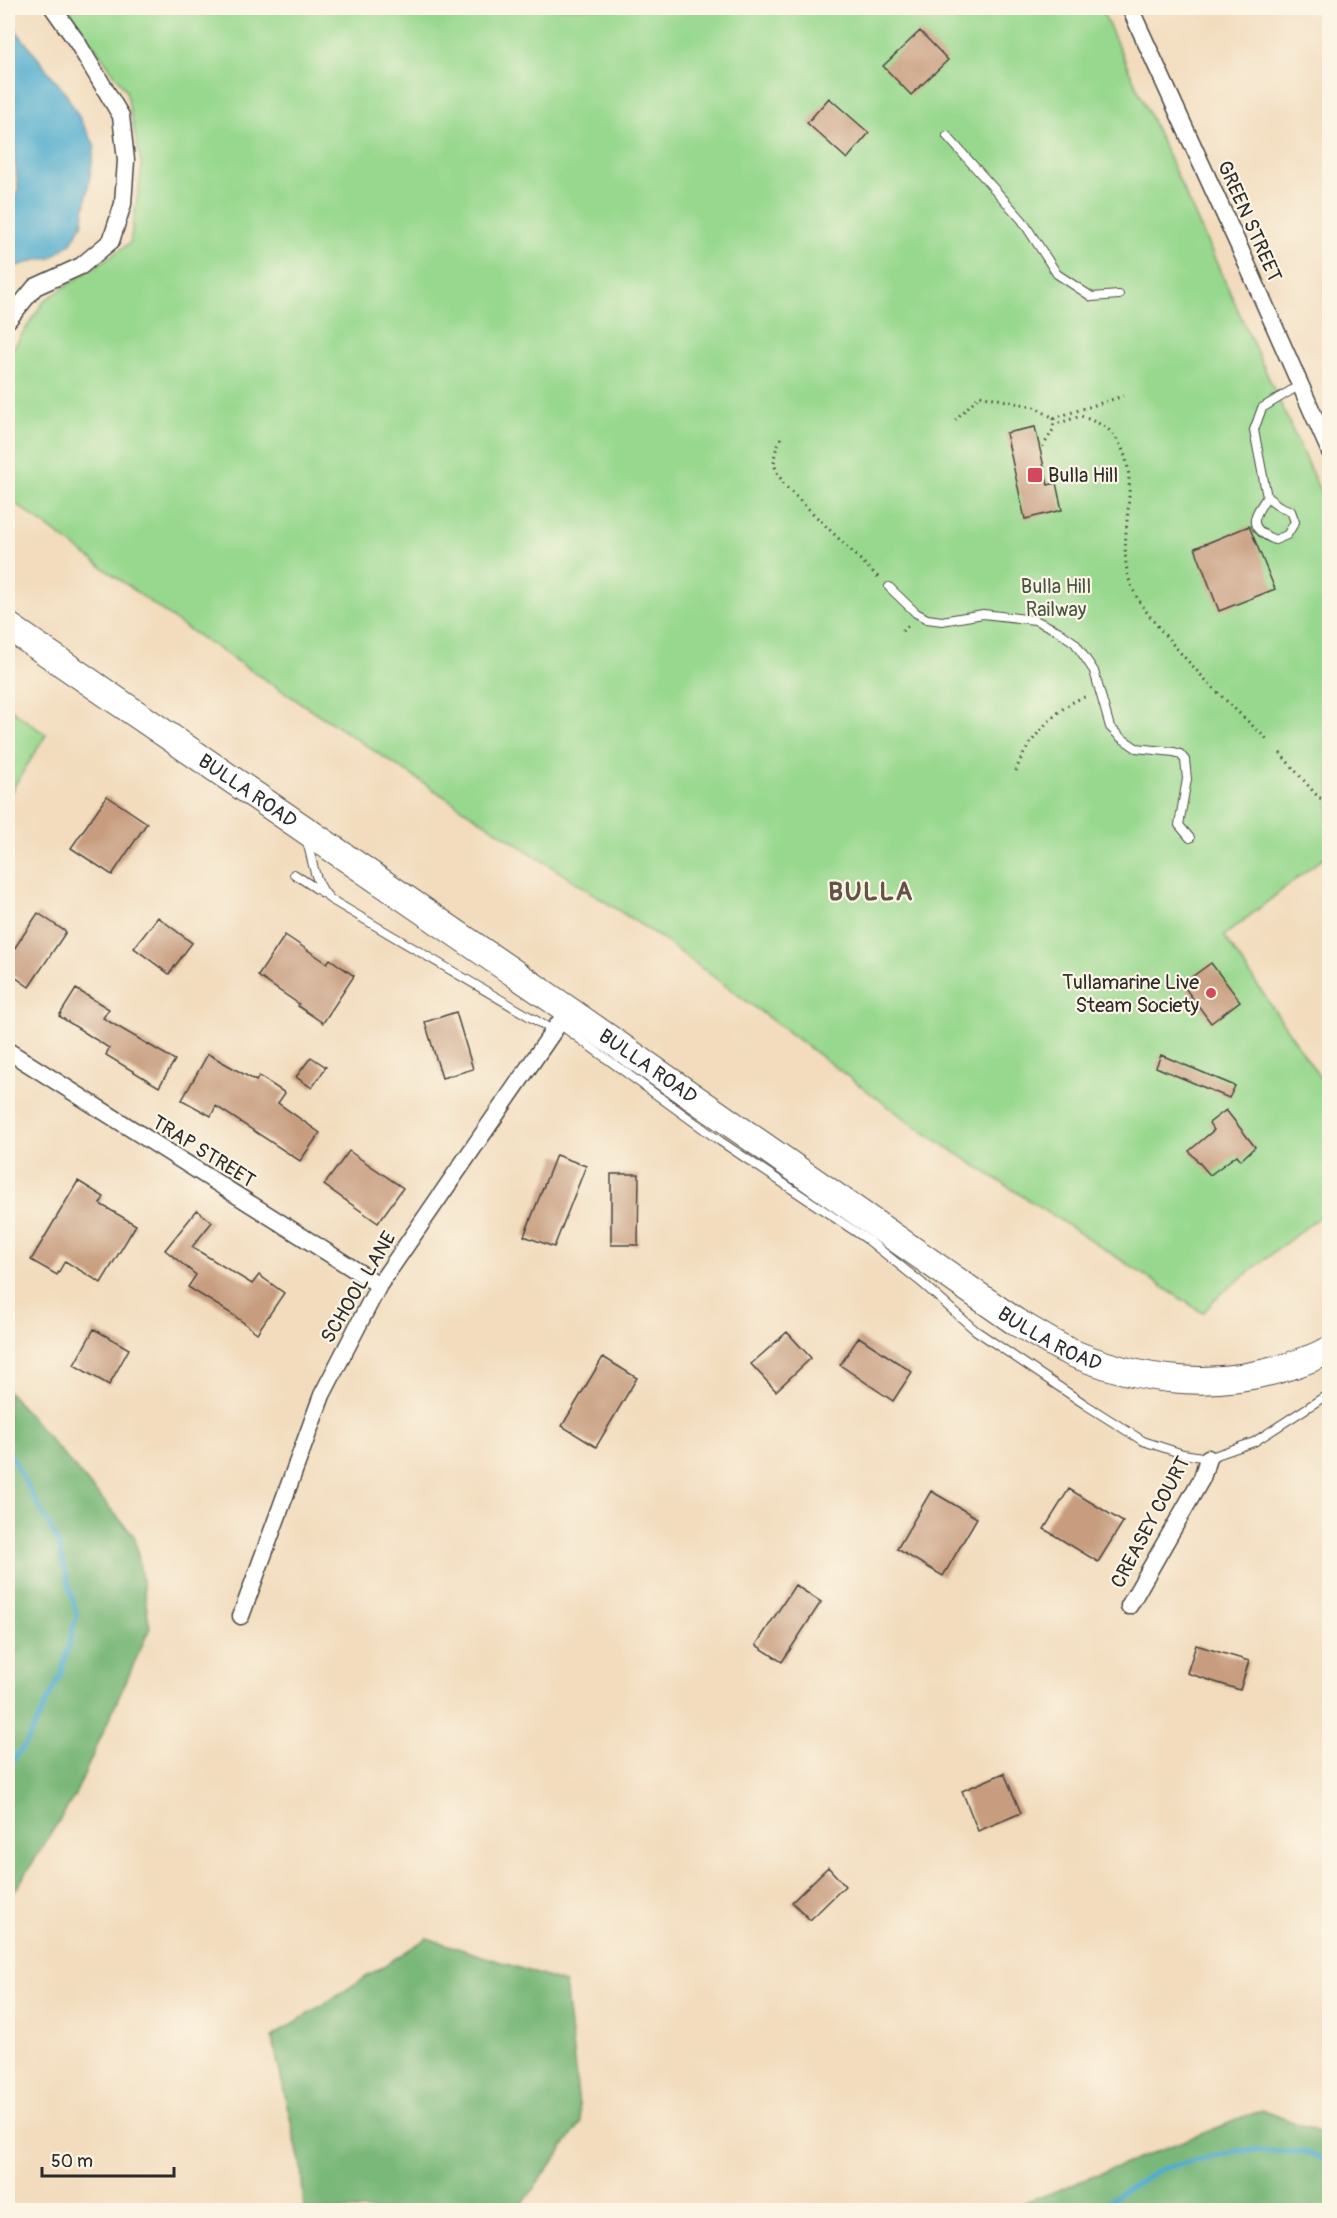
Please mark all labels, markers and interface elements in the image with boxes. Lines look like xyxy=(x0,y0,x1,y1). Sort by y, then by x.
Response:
street label: GREEN STREET xyxy=(1212,157,1287,286)
place label: Bulla Hill xyxy=(1048,463,1118,488)
marker: Bulla Hill xyxy=(1026,466,1044,484)
park label: Bulla Hill Railway xyxy=(1021,574,1091,622)
street label: BULLA ROAD xyxy=(194,748,302,834)
district label: BULLA xyxy=(828,876,914,908)
place label: Tullamarine Live Steam Society xyxy=(1062,970,1199,1018)
marker: Tullamarine Live Steam Society xyxy=(1204,986,1218,1000)
street label: BULLA ROAD xyxy=(594,1023,702,1109)
street label: TRAP STREET xyxy=(147,1110,260,1193)
street label: SCHOOL LANE xyxy=(315,1227,402,1348)
street label: BULLA ROAD xyxy=(993,1301,1105,1376)
street label: CREASEY COURT xyxy=(1105,1452,1196,1592)
scale bar xyxy=(42,2140,174,2178)
text: 50 m xyxy=(51,2150,93,2173)

